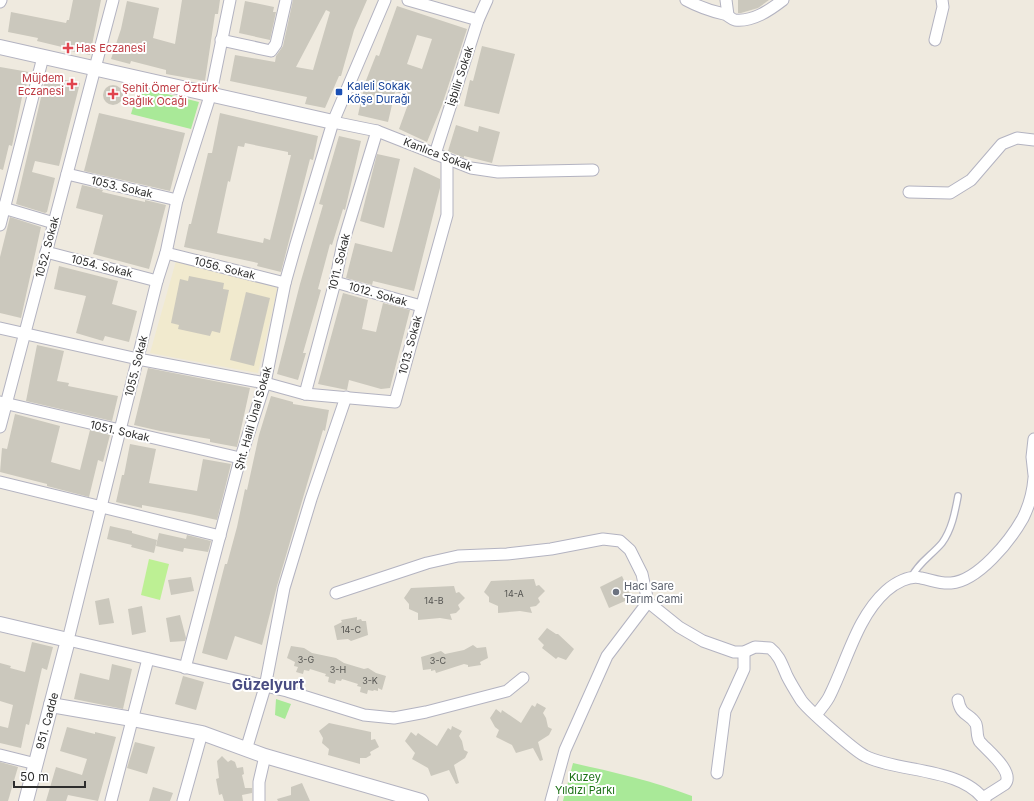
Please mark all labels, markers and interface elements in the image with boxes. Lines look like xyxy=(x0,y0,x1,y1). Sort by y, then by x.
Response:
place label: Has Eczanesi xyxy=(76,41,146,55)
marker: Has Eczanesi xyxy=(63,43,73,53)
street label: İşbilir Sokak xyxy=(444,44,476,108)
place label: Müjdem Eczanesi xyxy=(18,71,64,98)
marker: Müjdem Eczanesi xyxy=(67,79,77,89)
place label: Kaleli Sokak Köşe Durağı xyxy=(347,79,410,106)
place label: Şehit Ömer Öztürk Sağlık Ocağı xyxy=(122,81,218,108)
marker: Kaleli Sokak Köşe Durağı xyxy=(334,87,344,97)
marker: Şehit Ömer Öztürk Sağlık Ocağı xyxy=(107,88,119,100)
street label: Kanlıca Sokak xyxy=(401,134,475,174)
street label: 1053. Sokak xyxy=(90,173,154,201)
street label: 1052. Sokak xyxy=(32,215,62,279)
street label: 1011. Sokak xyxy=(325,232,353,292)
street label: 1054. Sokak xyxy=(70,252,134,280)
street label: 1056. Sokak xyxy=(193,254,257,282)
street label: 1012. Sokak xyxy=(347,279,409,309)
street label: 1013. Sokak xyxy=(395,314,425,376)
street label: 1055. Sokak xyxy=(122,334,150,398)
street label: Şht. Halil Ünal Sokak xyxy=(231,364,275,472)
street label: 1051. Sokak xyxy=(89,417,151,445)
place label: Hacı Sare Tarım Cami xyxy=(624,579,683,606)
marker: Hacı Sare Tarım Cami xyxy=(611,587,621,597)
house number: 14-A xyxy=(504,588,524,599)
house number: 14-B xyxy=(424,595,444,606)
house number: 14-C xyxy=(341,624,362,635)
house number: 3-G xyxy=(298,654,314,665)
house number: 3-C xyxy=(430,655,447,666)
house number: 3-H xyxy=(330,664,346,675)
district label: Güzelyurt xyxy=(232,675,305,694)
house number: 3-K xyxy=(362,675,378,686)
street label: 951. Cadde xyxy=(33,691,61,751)
scale bar xyxy=(14,763,85,789)
text: 50 m xyxy=(20,769,49,784)
park label: Kuzey Yıldızı Parkı xyxy=(555,770,615,797)

